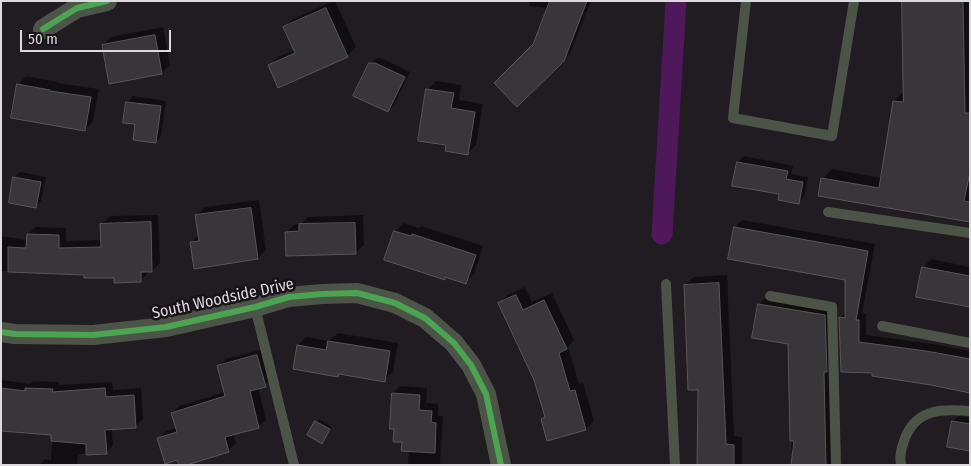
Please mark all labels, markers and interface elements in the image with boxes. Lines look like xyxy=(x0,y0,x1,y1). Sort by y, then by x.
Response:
scale bar xyxy=(22,20,174,52)
text: 50 m xyxy=(28,30,58,48)
street label: South Woodside Drive xyxy=(150,275,296,323)

